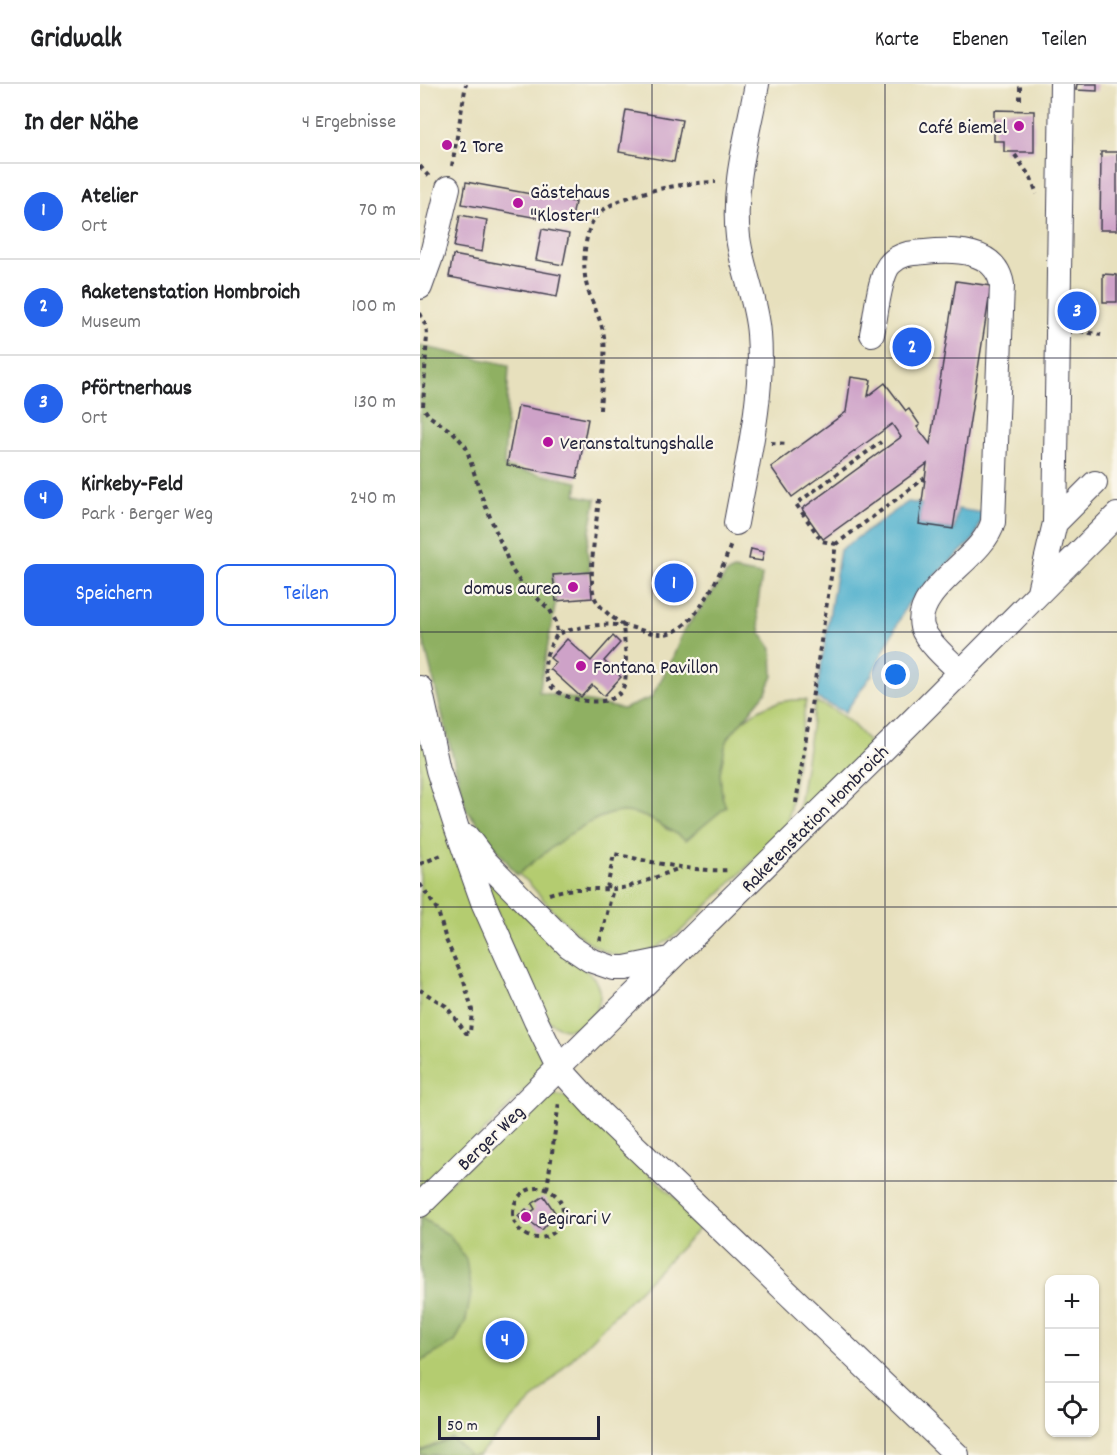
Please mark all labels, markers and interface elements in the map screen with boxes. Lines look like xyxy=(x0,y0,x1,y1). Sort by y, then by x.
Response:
text: Gridwalk xyxy=(30,21,122,61)
text: Karte xyxy=(875,26,919,56)
text: Ebenen xyxy=(952,26,1009,56)
text: Teilen xyxy=(1042,26,1087,56)
text: In der Nähe xyxy=(24,105,138,142)
text: 4 Ergebnisse xyxy=(302,109,396,137)
place label: Café Biemel xyxy=(918,115,1007,143)
marker: Café Biemel xyxy=(1012,119,1026,133)
place label: 2 Tore xyxy=(459,134,504,162)
marker: 2 Tore xyxy=(440,138,454,152)
place label: Gästehaus "Kloster" xyxy=(530,180,610,231)
text: Atelier xyxy=(81,182,138,213)
marker: Gästehaus "Kloster" xyxy=(511,196,525,210)
text: 1 xyxy=(41,197,46,225)
text: 70 m xyxy=(359,197,396,225)
text: Ort xyxy=(81,213,107,241)
text: Raketenstation Hombroich xyxy=(81,278,300,309)
pin: 3 xyxy=(1058,288,1096,334)
text: 2 xyxy=(39,293,48,321)
text: 100 m xyxy=(352,293,396,321)
text: Museum xyxy=(81,309,141,337)
pin: 2 xyxy=(892,324,932,370)
text: Pförtnerhaus xyxy=(81,374,192,405)
text: 3 xyxy=(39,389,48,417)
text: 130 m xyxy=(354,389,396,417)
text: Ort xyxy=(81,405,107,433)
place label: Veranstaltungshalle xyxy=(560,431,714,459)
marker: Veranstaltungshalle xyxy=(541,435,555,449)
text: Kirkeby-Feld xyxy=(81,470,183,501)
text: 4 xyxy=(39,485,48,513)
text: 240 m xyxy=(350,485,396,513)
text: Park · Berger Weg xyxy=(81,501,213,529)
pin: 1 xyxy=(654,560,694,606)
button: Speichern xyxy=(24,564,204,626)
button: Teilen xyxy=(216,564,396,626)
place label: domus aurea xyxy=(464,576,562,604)
marker: domus aurea xyxy=(566,580,580,594)
place label: Fontana Pavillon xyxy=(593,655,718,683)
marker: Fontana Pavillon xyxy=(574,659,588,673)
your location xyxy=(881,660,910,689)
street label: Raketenstation Hombroich xyxy=(736,740,896,900)
street label: Berger Weg xyxy=(452,1100,532,1179)
place label: Begirari V xyxy=(538,1206,611,1234)
marker: Begirari V xyxy=(519,1210,533,1224)
map controls xyxy=(1045,1275,1099,1437)
button: + xyxy=(1045,1275,1099,1329)
pin: 4 xyxy=(486,1318,524,1362)
button: − xyxy=(1045,1329,1099,1383)
button: locate xyxy=(1045,1383,1099,1437)
scale bar xyxy=(438,1413,600,1440)
text: 50 m xyxy=(447,1415,478,1438)

